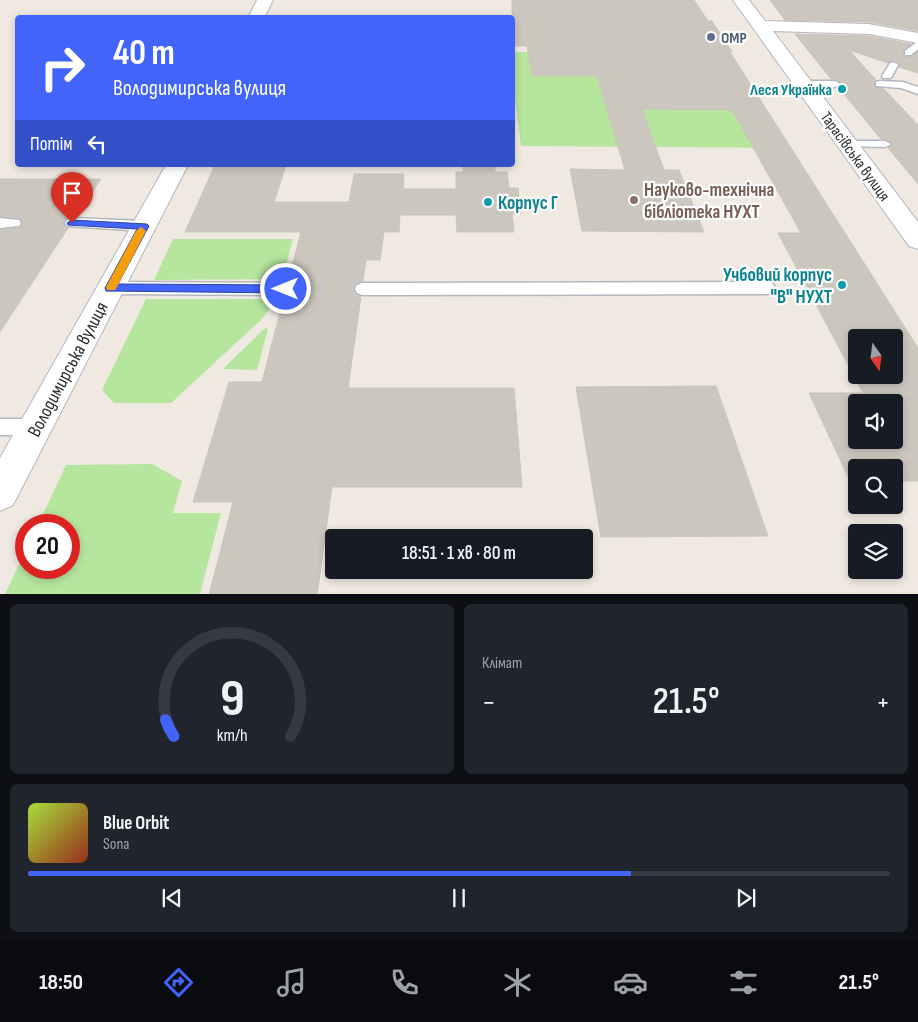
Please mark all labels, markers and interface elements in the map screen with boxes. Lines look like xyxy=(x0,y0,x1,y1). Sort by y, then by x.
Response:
place label: OMP xyxy=(721,29,747,48)
marker: OMP xyxy=(705,31,717,43)
text: 40 m xyxy=(113,32,175,75)
icon: right xyxy=(30,35,95,100)
text: Володимирська вулиця xyxy=(113,75,286,102)
place label: Леся Українка xyxy=(749,81,832,100)
marker: Леся Українка xyxy=(836,83,848,95)
street label: Тарасівська вулиця xyxy=(816,108,894,205)
icon: left xyxy=(83,130,111,158)
text: Потім xyxy=(30,133,73,156)
pin xyxy=(51,172,93,223)
icon: arrive xyxy=(58,179,86,207)
place label: Науково-технічна бібліотека НУХТ xyxy=(644,179,774,224)
place label: Корпус Г xyxy=(498,192,558,215)
marker: Науково-технічна бібліотека НУХТ xyxy=(628,194,640,206)
marker: Корпус Г xyxy=(482,196,494,208)
position arrow xyxy=(259,262,311,314)
place label: Учбовий корпус "В" НУХТ xyxy=(723,264,832,309)
marker: Учбовий корпус "В" НУХТ xyxy=(836,279,848,291)
street label: Володимирська вулиця xyxy=(23,298,114,441)
north arrow xyxy=(848,329,902,384)
map controls xyxy=(848,329,903,579)
button: sound xyxy=(848,394,903,449)
button: search xyxy=(848,459,903,514)
speed limit sign: 20 xyxy=(15,514,80,579)
button: layers xyxy=(848,524,903,579)
text: 18:51 · 1 хв · 80 m xyxy=(402,542,516,565)
text: Клімат xyxy=(482,654,522,673)
text: 9 xyxy=(220,668,244,731)
text: 21.5° xyxy=(652,679,720,724)
text: − xyxy=(482,686,496,719)
text: + xyxy=(876,686,890,719)
text: km/h xyxy=(217,725,247,746)
text: Blue Orbit xyxy=(103,812,169,835)
text: Sona xyxy=(103,835,130,854)
icon: previous xyxy=(158,884,186,912)
icon: pause xyxy=(445,884,473,912)
icon: next xyxy=(732,884,760,912)
icon: directions xyxy=(161,965,196,1000)
icon: music xyxy=(274,965,309,1000)
icon: phone xyxy=(387,965,422,1000)
icon: climate xyxy=(500,965,535,1000)
icon: car xyxy=(613,965,648,1000)
icon: filters xyxy=(726,965,761,1000)
text: 18:50 xyxy=(39,969,83,996)
text: 21.5° xyxy=(839,969,879,996)

